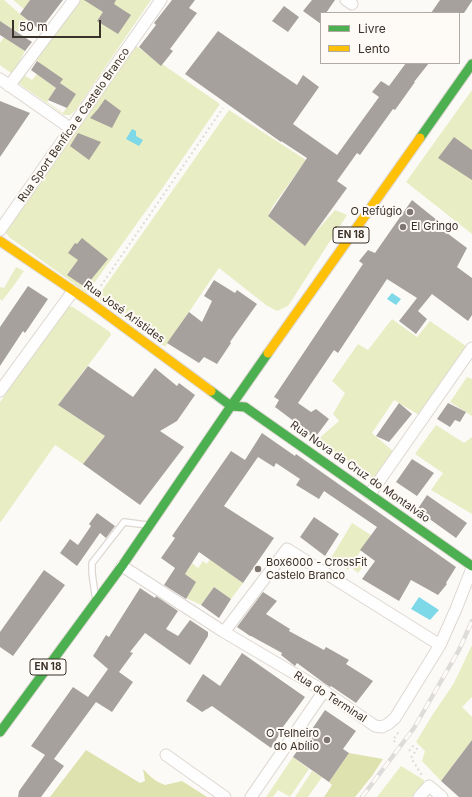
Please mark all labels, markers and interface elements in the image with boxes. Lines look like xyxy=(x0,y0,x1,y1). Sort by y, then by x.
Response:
scale bar xyxy=(14,12,103,38)
legend xyxy=(320,12,460,64)
text: 50 m xyxy=(19,19,48,34)
text: Livre xyxy=(358,21,386,36)
text: Lento xyxy=(358,41,390,56)
street label: Rua Sport Benfica e Castelo Branco xyxy=(15,45,133,205)
place label: O Refúgio xyxy=(351,205,402,219)
marker: O Refúgio xyxy=(405,207,415,217)
place label: El Gringo xyxy=(411,220,458,234)
marker: El Gringo xyxy=(398,222,408,232)
road number: EN 18 xyxy=(333,227,369,243)
street label: Rua José Aristides xyxy=(81,278,167,346)
street label: Rua Nova da Cruz do Montalvão xyxy=(288,419,432,525)
place label: Box6000 - CrossFit Castelo Branco xyxy=(266,556,367,582)
marker: Box6000 - CrossFit Castelo Branco xyxy=(253,564,263,574)
road number: EN 18 xyxy=(30,659,66,675)
street label: Rua do Terminal xyxy=(291,669,369,725)
place label: O Telheiro do Abílio xyxy=(266,727,319,753)
marker: O Telheiro do Abílio xyxy=(322,735,332,745)

